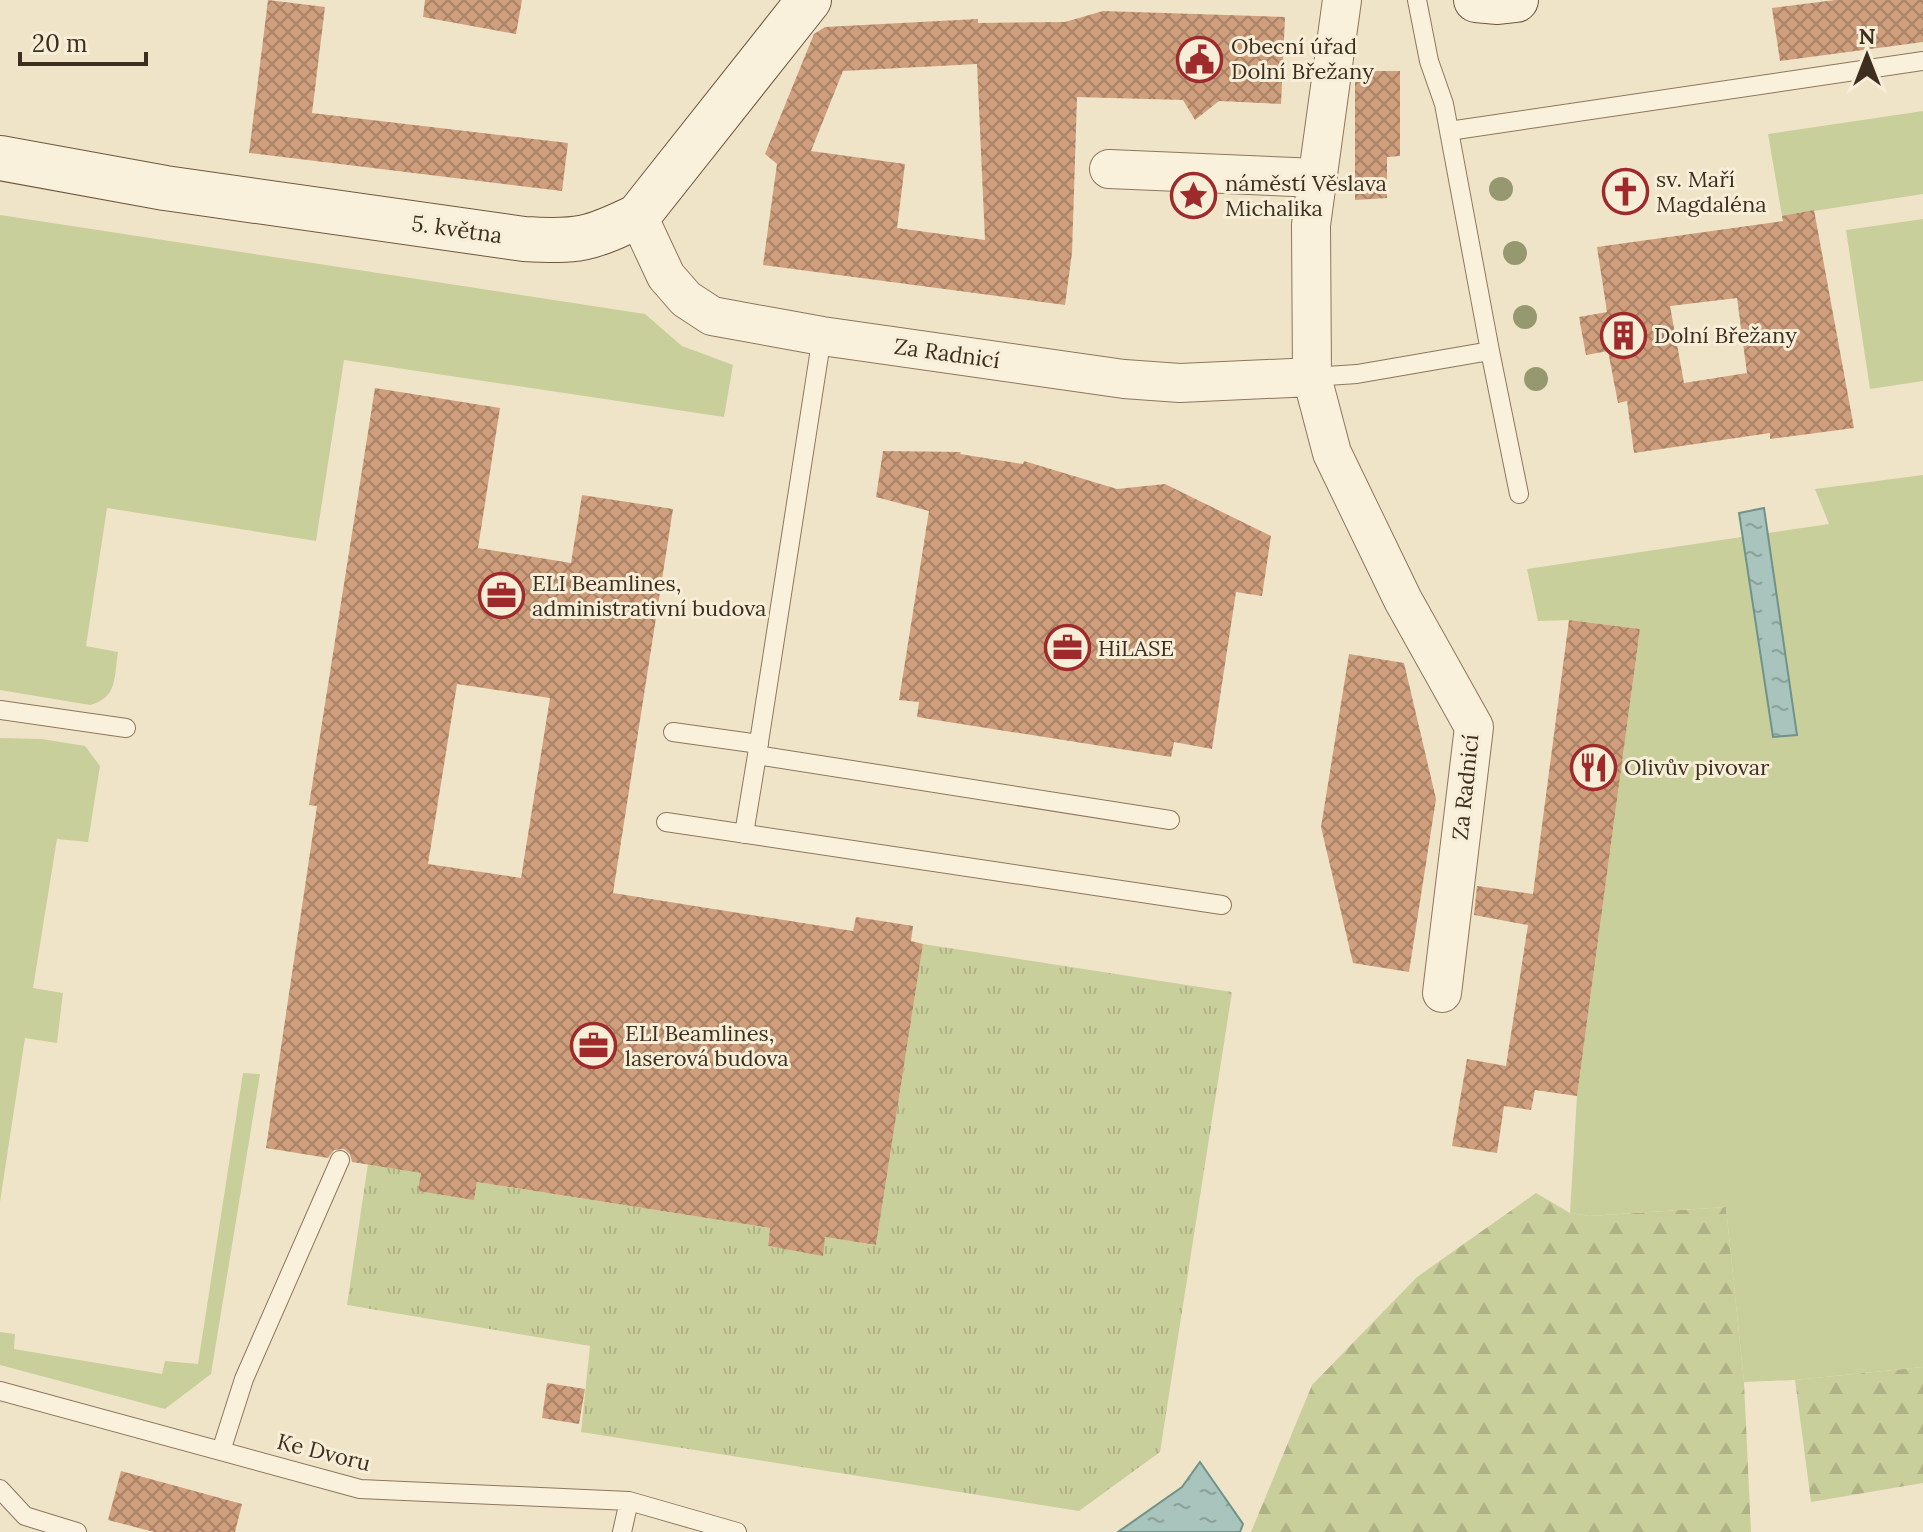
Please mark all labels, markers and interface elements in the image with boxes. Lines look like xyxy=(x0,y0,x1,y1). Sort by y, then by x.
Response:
scale bar xyxy=(20,16,146,66)
north arrow xyxy=(1827,16,1907,96)
text: N xyxy=(1858,22,1876,50)
text: 20 m xyxy=(32,28,88,59)
place label: Obecní úřad Dolní Břežany xyxy=(1231,32,1374,85)
public building icon: Obecní úřad Dolní Břežany xyxy=(1176,35,1224,83)
place label: sv. Maří Magdaléna xyxy=(1656,165,1767,218)
church icon: sv. Maří Magdaléna xyxy=(1601,168,1649,216)
place label: náměstí Věslava Michalika xyxy=(1225,169,1387,222)
place icon: náměstí Věslava Michalika xyxy=(1170,172,1218,220)
street label: 5. května xyxy=(410,209,504,249)
building icon: Dolní Břežany xyxy=(1599,311,1647,359)
place label: Dolní Břežany xyxy=(1654,321,1797,349)
street label: Za Radnicí xyxy=(892,332,1002,374)
place label: ELI Beamlines, administrativní budova xyxy=(532,569,766,622)
office icon: ELI Beamlines, administrativní budova xyxy=(477,572,525,620)
office icon: HiLASE xyxy=(1043,624,1091,672)
place label: HiLASE xyxy=(1098,634,1174,662)
street label: Za Radnicí xyxy=(1446,733,1484,841)
restaurant icon: Olivův pivovar xyxy=(1569,743,1617,791)
place label: Olivův pivovar xyxy=(1624,753,1770,781)
place label: ELI Beamlines, laserová budova xyxy=(625,1019,789,1072)
office icon: ELI Beamlines, laserová budova xyxy=(570,1022,618,1070)
street label: Ke Dvoru xyxy=(274,1427,374,1477)

